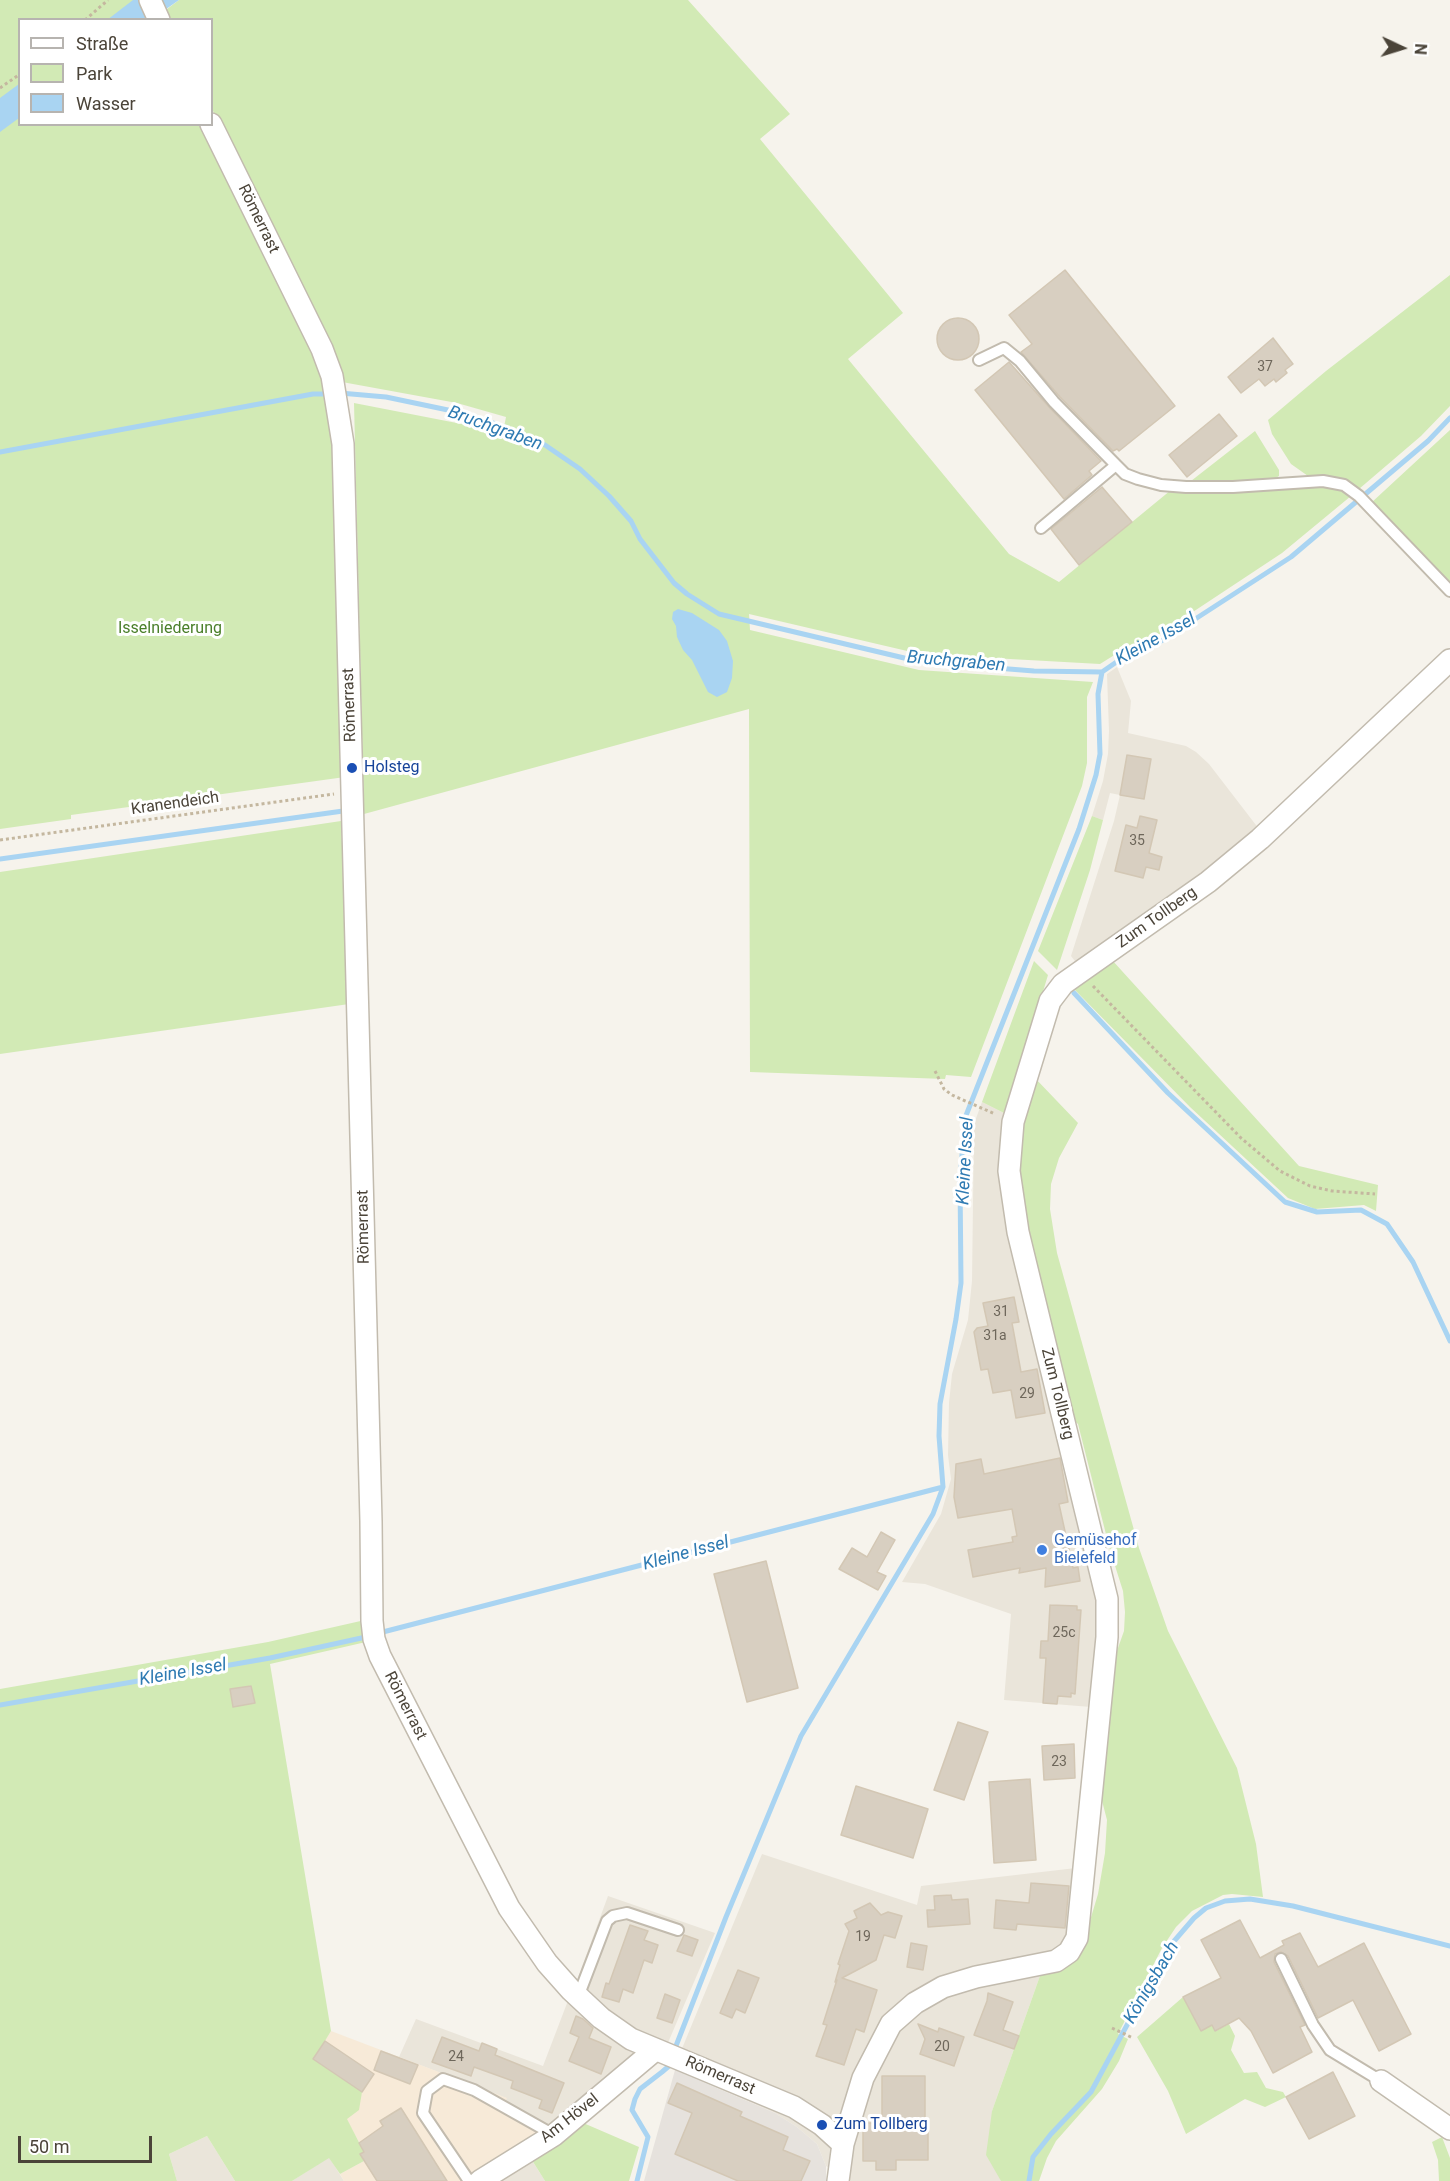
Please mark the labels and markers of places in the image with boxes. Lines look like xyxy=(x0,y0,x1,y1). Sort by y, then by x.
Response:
place label: Holsteg xyxy=(364,758,419,778)
marker: Holsteg xyxy=(345,761,359,775)
place label: Gemüsehof Bielefeld xyxy=(1054,1531,1136,1569)
marker: Gemüsehof Bielefeld xyxy=(1035,1543,1049,1557)
place label: Zum Tollberg xyxy=(834,2115,928,2135)
marker: Zum Tollberg xyxy=(815,2118,829,2132)

